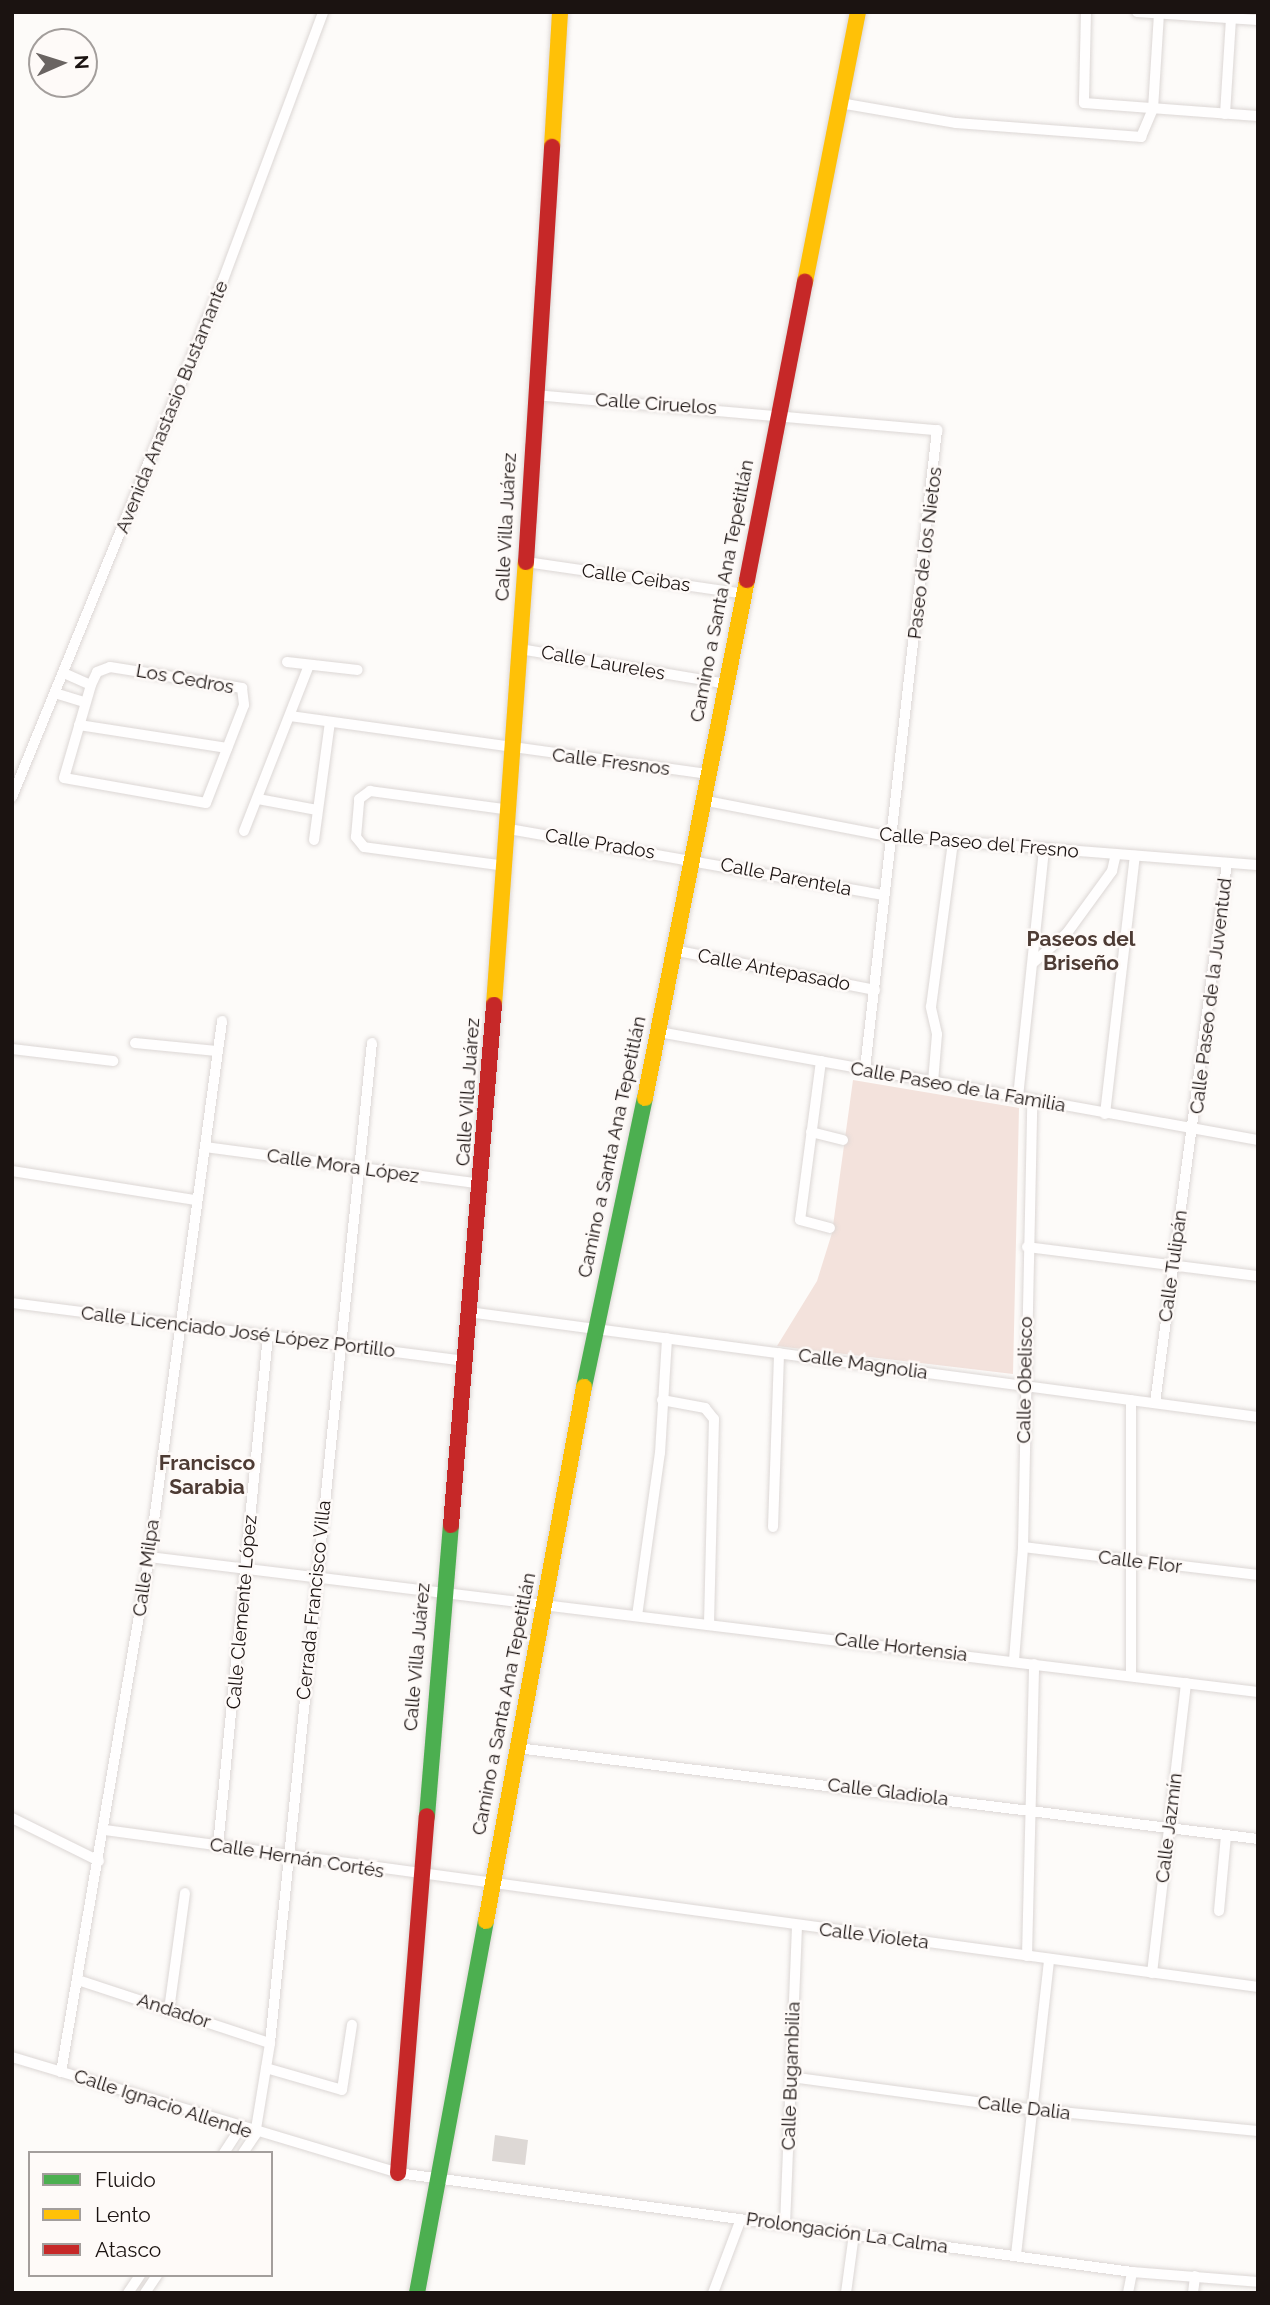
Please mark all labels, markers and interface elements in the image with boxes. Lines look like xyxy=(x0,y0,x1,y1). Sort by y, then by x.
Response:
north arrow xyxy=(28,28,98,98)
text: N xyxy=(71,54,93,70)
street label: Avenida Anastasio Bustamante xyxy=(111,277,233,537)
street label: Calle Ciruelos xyxy=(595,388,717,420)
street label: Calle Villa Juárez xyxy=(491,452,521,602)
street label: Camino a Santa Ana Tepetitlán xyxy=(685,457,759,725)
street label: Paseo de los Nietos xyxy=(903,466,947,640)
street label: Calle Ceibas xyxy=(580,559,692,597)
street label: Calle Laureles xyxy=(539,641,667,685)
street label: Los Cedros xyxy=(134,659,236,699)
street label: Calle Fresnos xyxy=(551,743,671,781)
street label: Calle Paseo del Fresno xyxy=(878,823,1080,863)
street label: Calle Prados xyxy=(543,824,657,864)
street label: Calle Parentela xyxy=(718,853,854,901)
street label: Calle Paseo de la Juventud xyxy=(1185,876,1237,1116)
district label: Paseos del Briseño xyxy=(1027,926,1135,976)
street label: Calle Antepasado xyxy=(695,944,853,996)
street label: Camino a Santa Ana Tepetitlán xyxy=(573,1014,651,1280)
street label: Calle Villa Juárez xyxy=(451,1017,485,1167)
street label: Calle Paseo de la Familia xyxy=(849,1057,1067,1117)
street label: Calle Mora López xyxy=(265,1144,421,1188)
street label: Calle Tulipán xyxy=(1154,1208,1192,1324)
street label: Calle Licenciado José López Portillo xyxy=(79,1301,397,1363)
street label: Calle Obelisco xyxy=(1012,1316,1038,1444)
street label: Calle Magnolia xyxy=(797,1344,929,1384)
district label: Francisco Sarabia xyxy=(159,1450,255,1500)
street label: Cerrada Francisco Villa xyxy=(292,1499,336,1701)
street label: Calle Clemente López xyxy=(222,1514,262,1710)
street label: Calle Milpa xyxy=(128,1518,164,1618)
street label: Calle Flor xyxy=(1097,1546,1183,1578)
street label: Camino a Santa Ana Tepetitlán xyxy=(467,1570,541,1838)
street label: Calle Villa Juárez xyxy=(399,1581,435,1733)
street label: Calle Hortensia xyxy=(833,1628,969,1666)
street label: Calle Jazmín xyxy=(1151,1771,1187,1885)
street label: Calle Gladiola xyxy=(826,1773,950,1811)
street label: Calle Hernán Cortés xyxy=(208,1833,386,1883)
street label: Calle Violeta xyxy=(818,1918,930,1954)
street label: Andador xyxy=(134,1988,214,2034)
street label: Calle Bugambilia xyxy=(777,2001,805,2151)
street label: Calle Ignacio Allende xyxy=(71,2064,255,2144)
street label: Calle Dalia xyxy=(976,2091,1072,2125)
legend xyxy=(28,2151,273,2277)
text: Fluido xyxy=(95,2167,156,2192)
text: Lento xyxy=(95,2202,151,2227)
street label: Prolongación La Calma xyxy=(745,2208,949,2258)
text: Atasco xyxy=(95,2237,161,2262)

